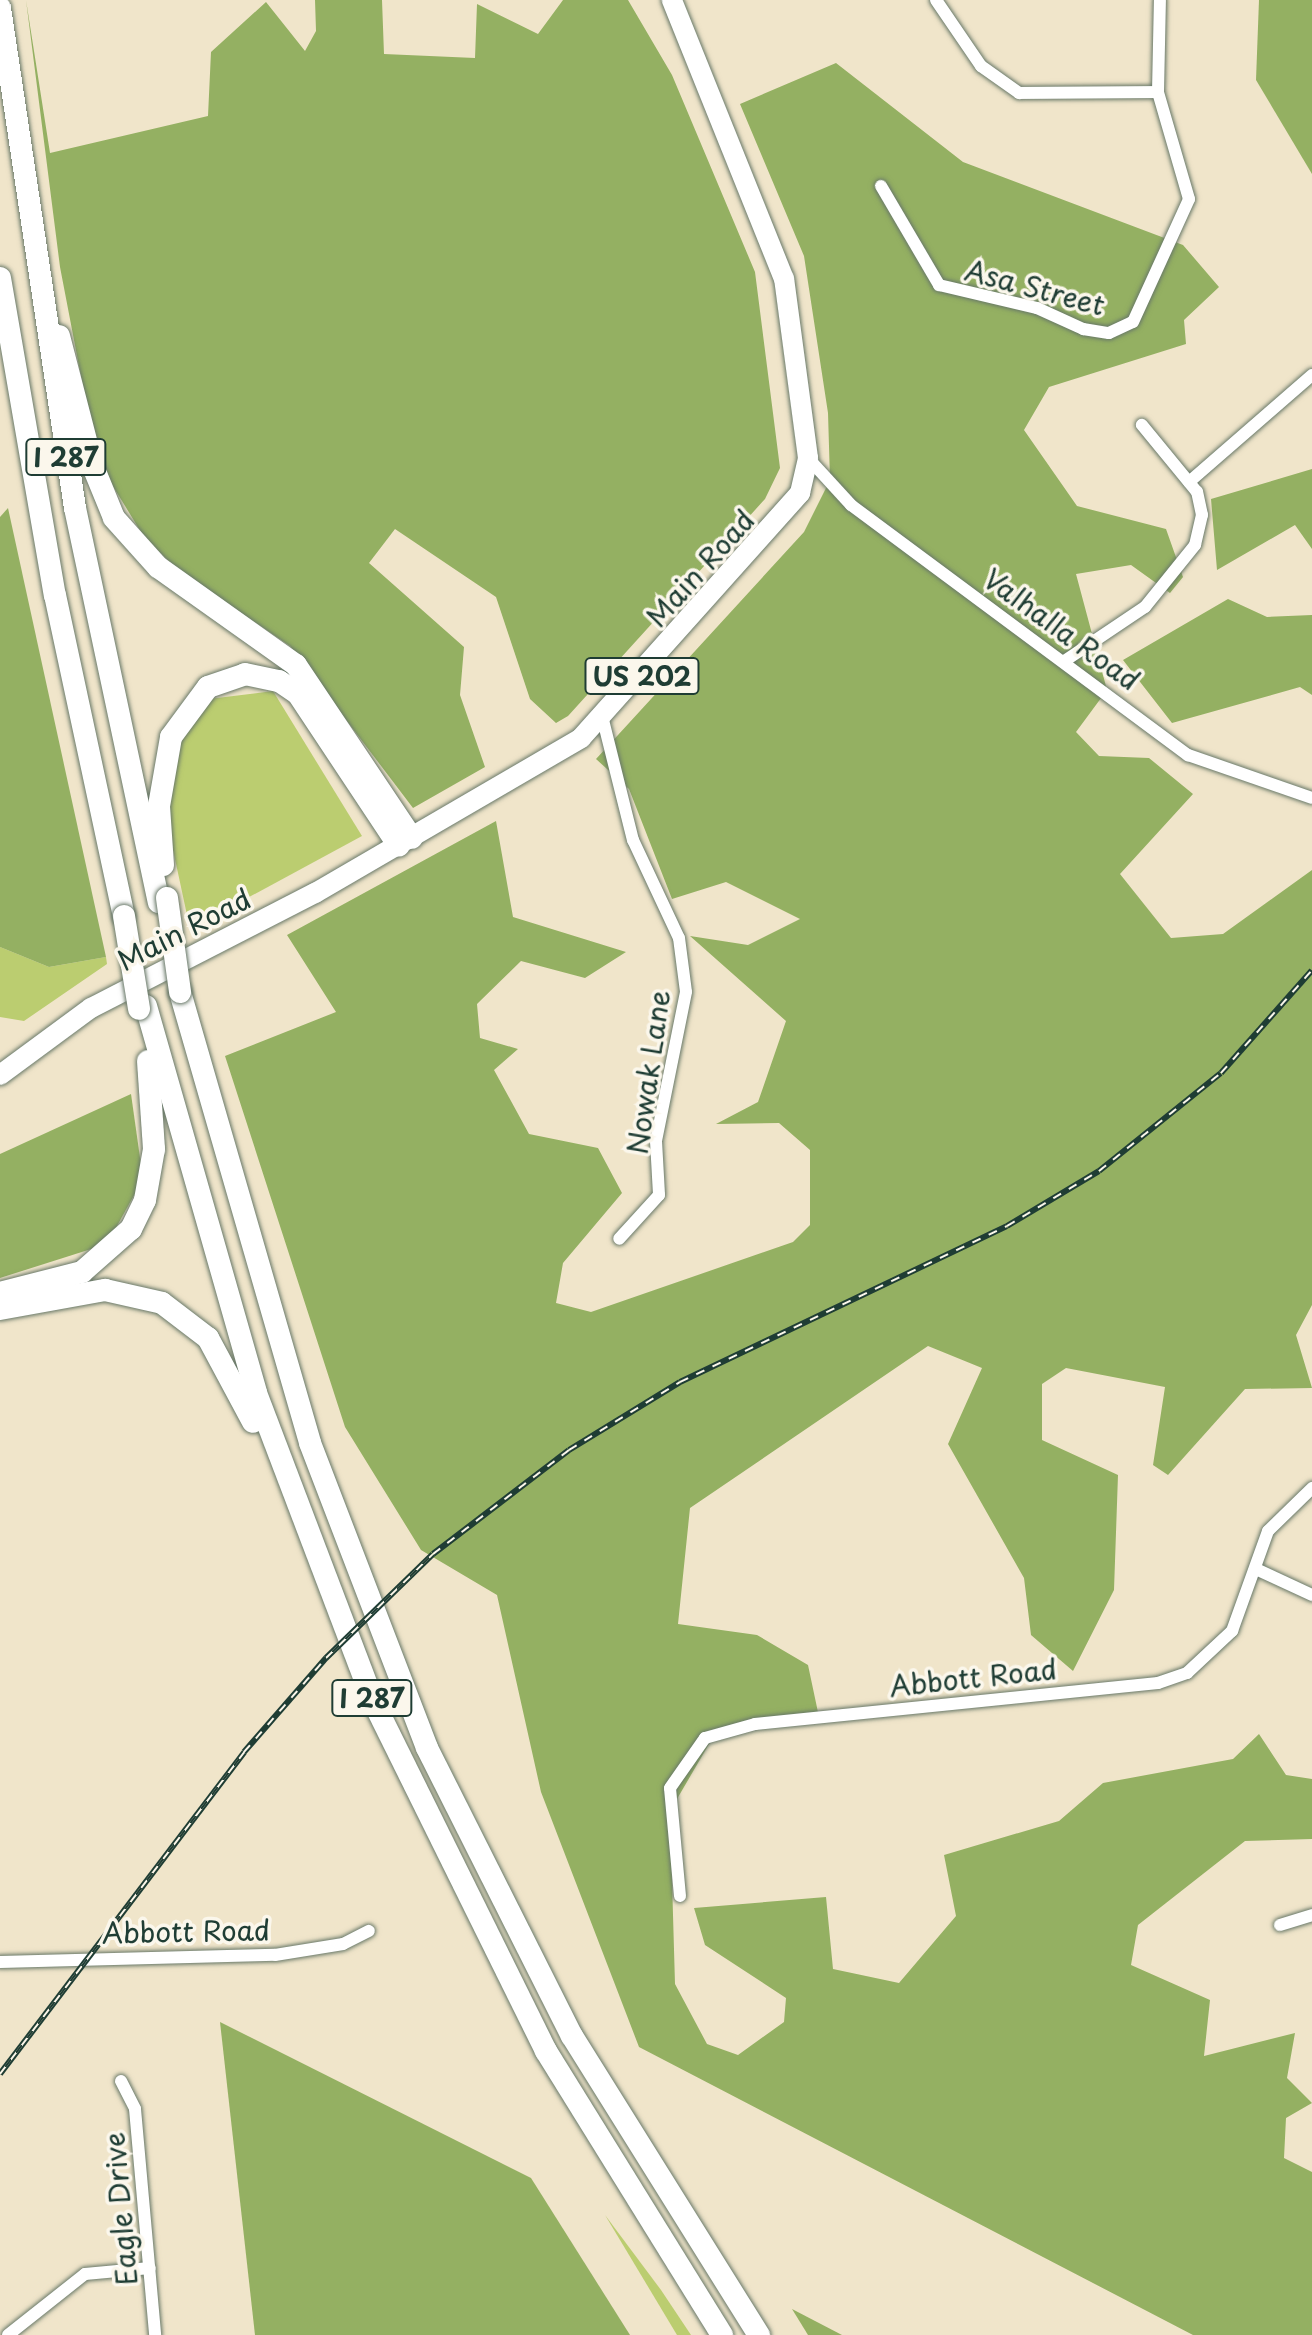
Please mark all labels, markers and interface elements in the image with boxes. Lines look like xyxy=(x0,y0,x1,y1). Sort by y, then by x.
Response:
street label: Asa Street xyxy=(961,252,1109,322)
road number: I 287 xyxy=(24,435,108,479)
street label: Main Road xyxy=(639,503,761,633)
street label: Valhalla Road xyxy=(977,561,1147,697)
road number: US 202 xyxy=(584,654,700,698)
street label: Main Road xyxy=(112,881,256,977)
street label: Nowak Lane xyxy=(620,987,676,1157)
street label: Abbott Road xyxy=(888,1651,1058,1703)
road number: I 287 xyxy=(330,1676,414,1720)
street label: Abbott Road xyxy=(102,1913,270,1949)
street label: Eagle Drive xyxy=(97,2130,143,2288)

